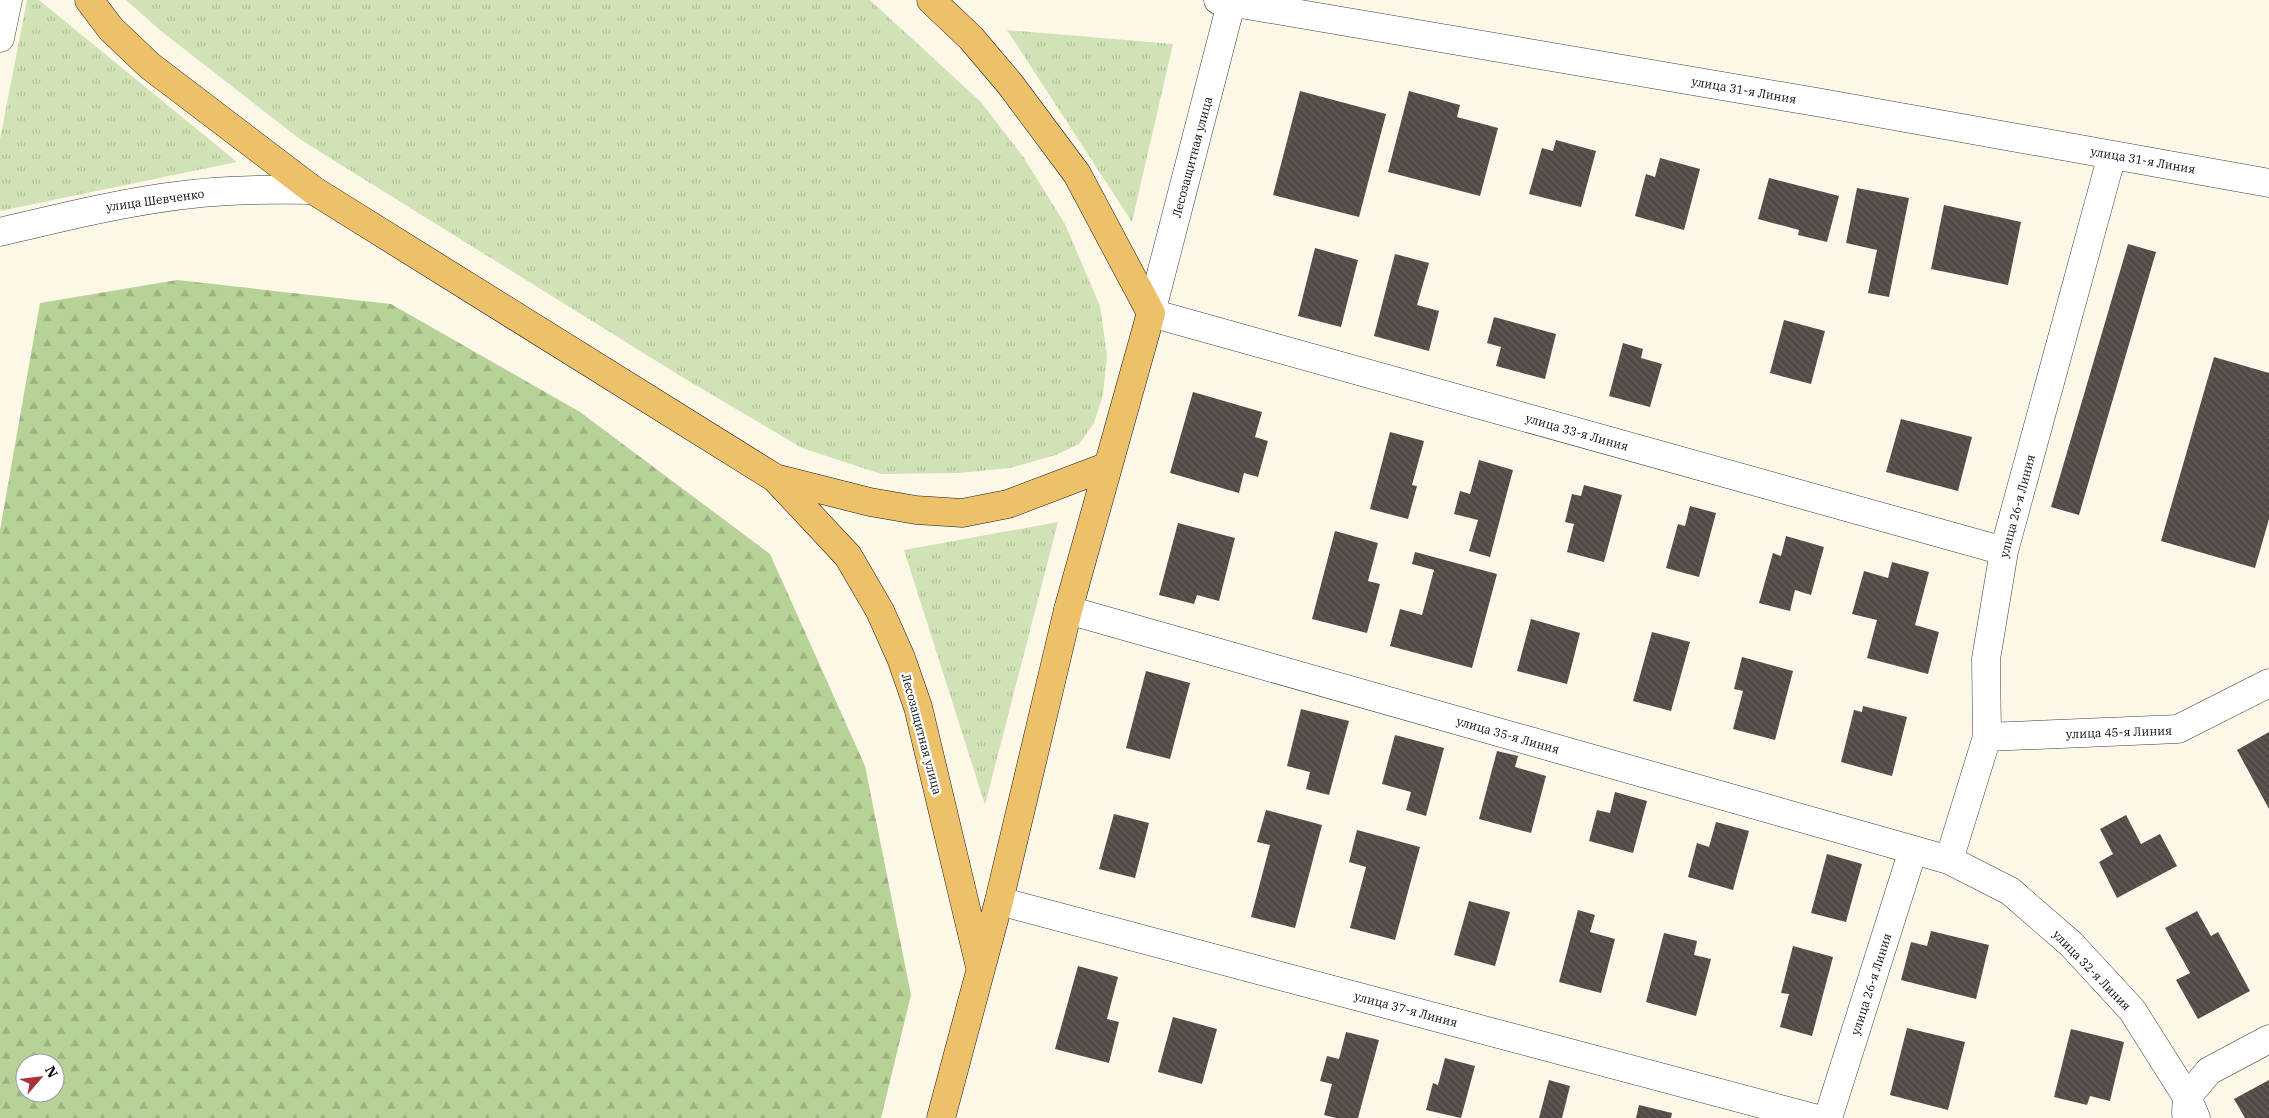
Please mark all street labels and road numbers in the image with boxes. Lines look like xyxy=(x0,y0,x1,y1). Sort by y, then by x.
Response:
street label: улица 31-я Линия xyxy=(1690,73,1798,107)
street label: Лесозащитная улица xyxy=(1169,94,1215,219)
street label: улица 31-я Линия xyxy=(2089,143,2197,177)
street label: улица Шевченко xyxy=(105,186,205,214)
street label: улица 33-я Линия xyxy=(1524,410,1630,454)
street label: улица 26-я Линия xyxy=(1996,453,2038,559)
street label: Лесозащитная улица xyxy=(899,672,945,797)
street label: улица 35-я Линия xyxy=(1455,713,1561,757)
street label: улица 45-я Линия xyxy=(2066,723,2172,741)
street label: улица 32-я Линия xyxy=(2050,927,2134,1013)
street label: улица 26-я Линия xyxy=(1847,931,1895,1037)
street label: улица 37-я Линия xyxy=(1353,988,1459,1030)

